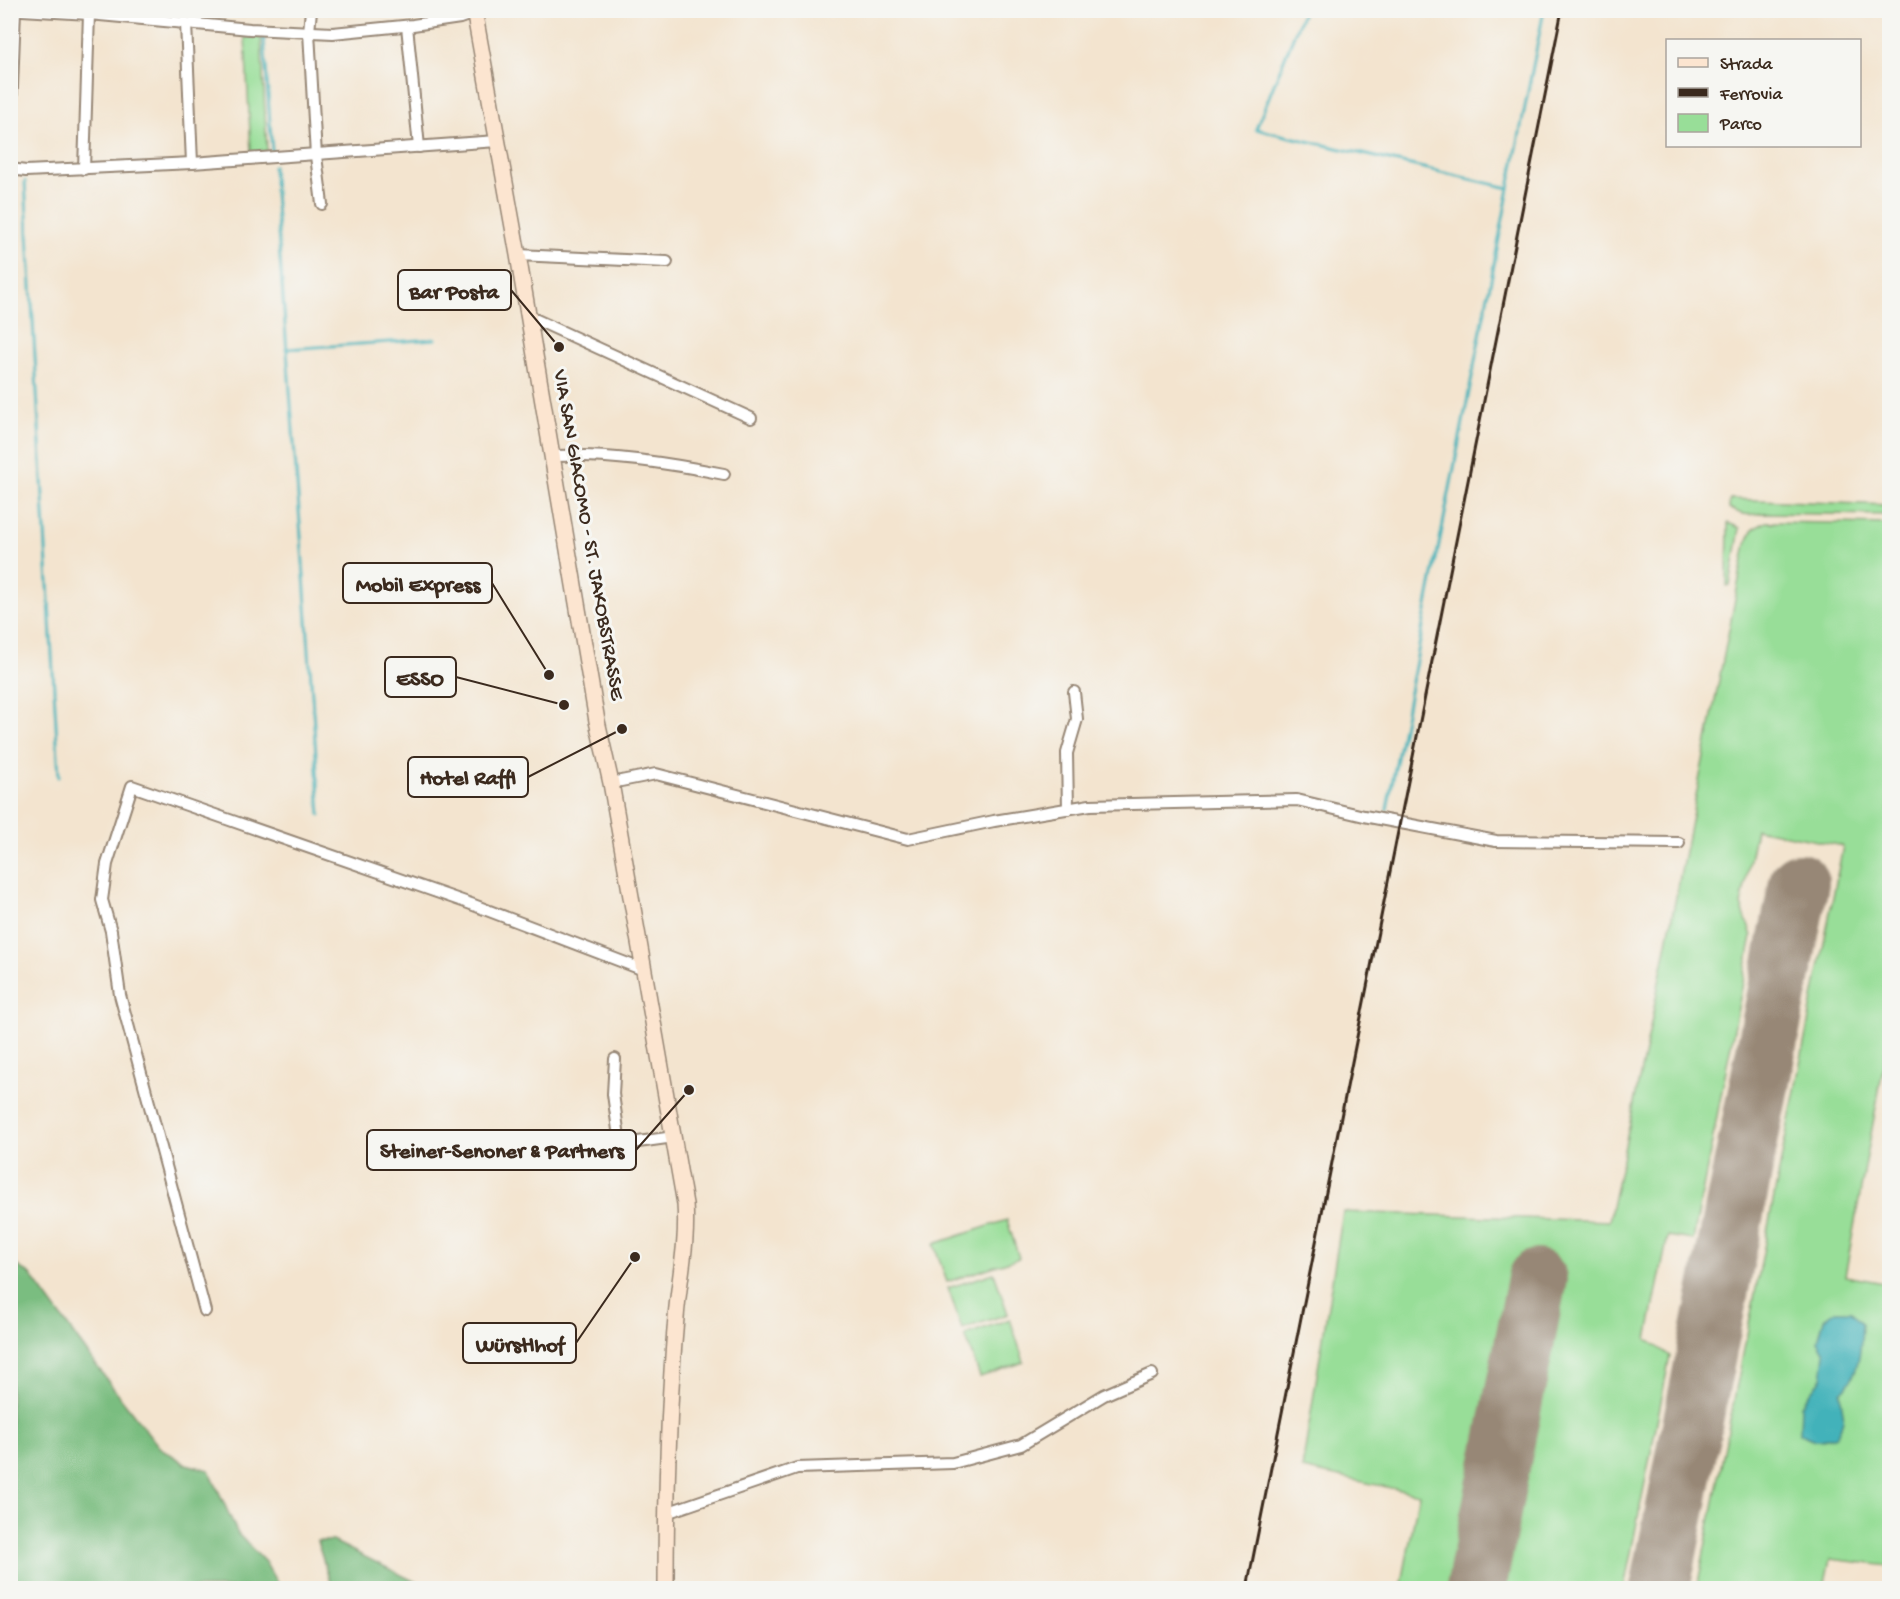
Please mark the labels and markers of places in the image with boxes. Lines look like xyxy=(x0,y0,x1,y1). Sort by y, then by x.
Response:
callout: Bar Posta xyxy=(398,270,511,310)
callout: Mobil Express xyxy=(343,563,492,603)
callout: ESSO xyxy=(385,657,456,697)
callout: Hotel Raffl xyxy=(408,757,528,797)
callout: Steiner-Senoner & Partners xyxy=(367,1130,636,1170)
callout: Würstlhof xyxy=(463,1323,576,1363)

